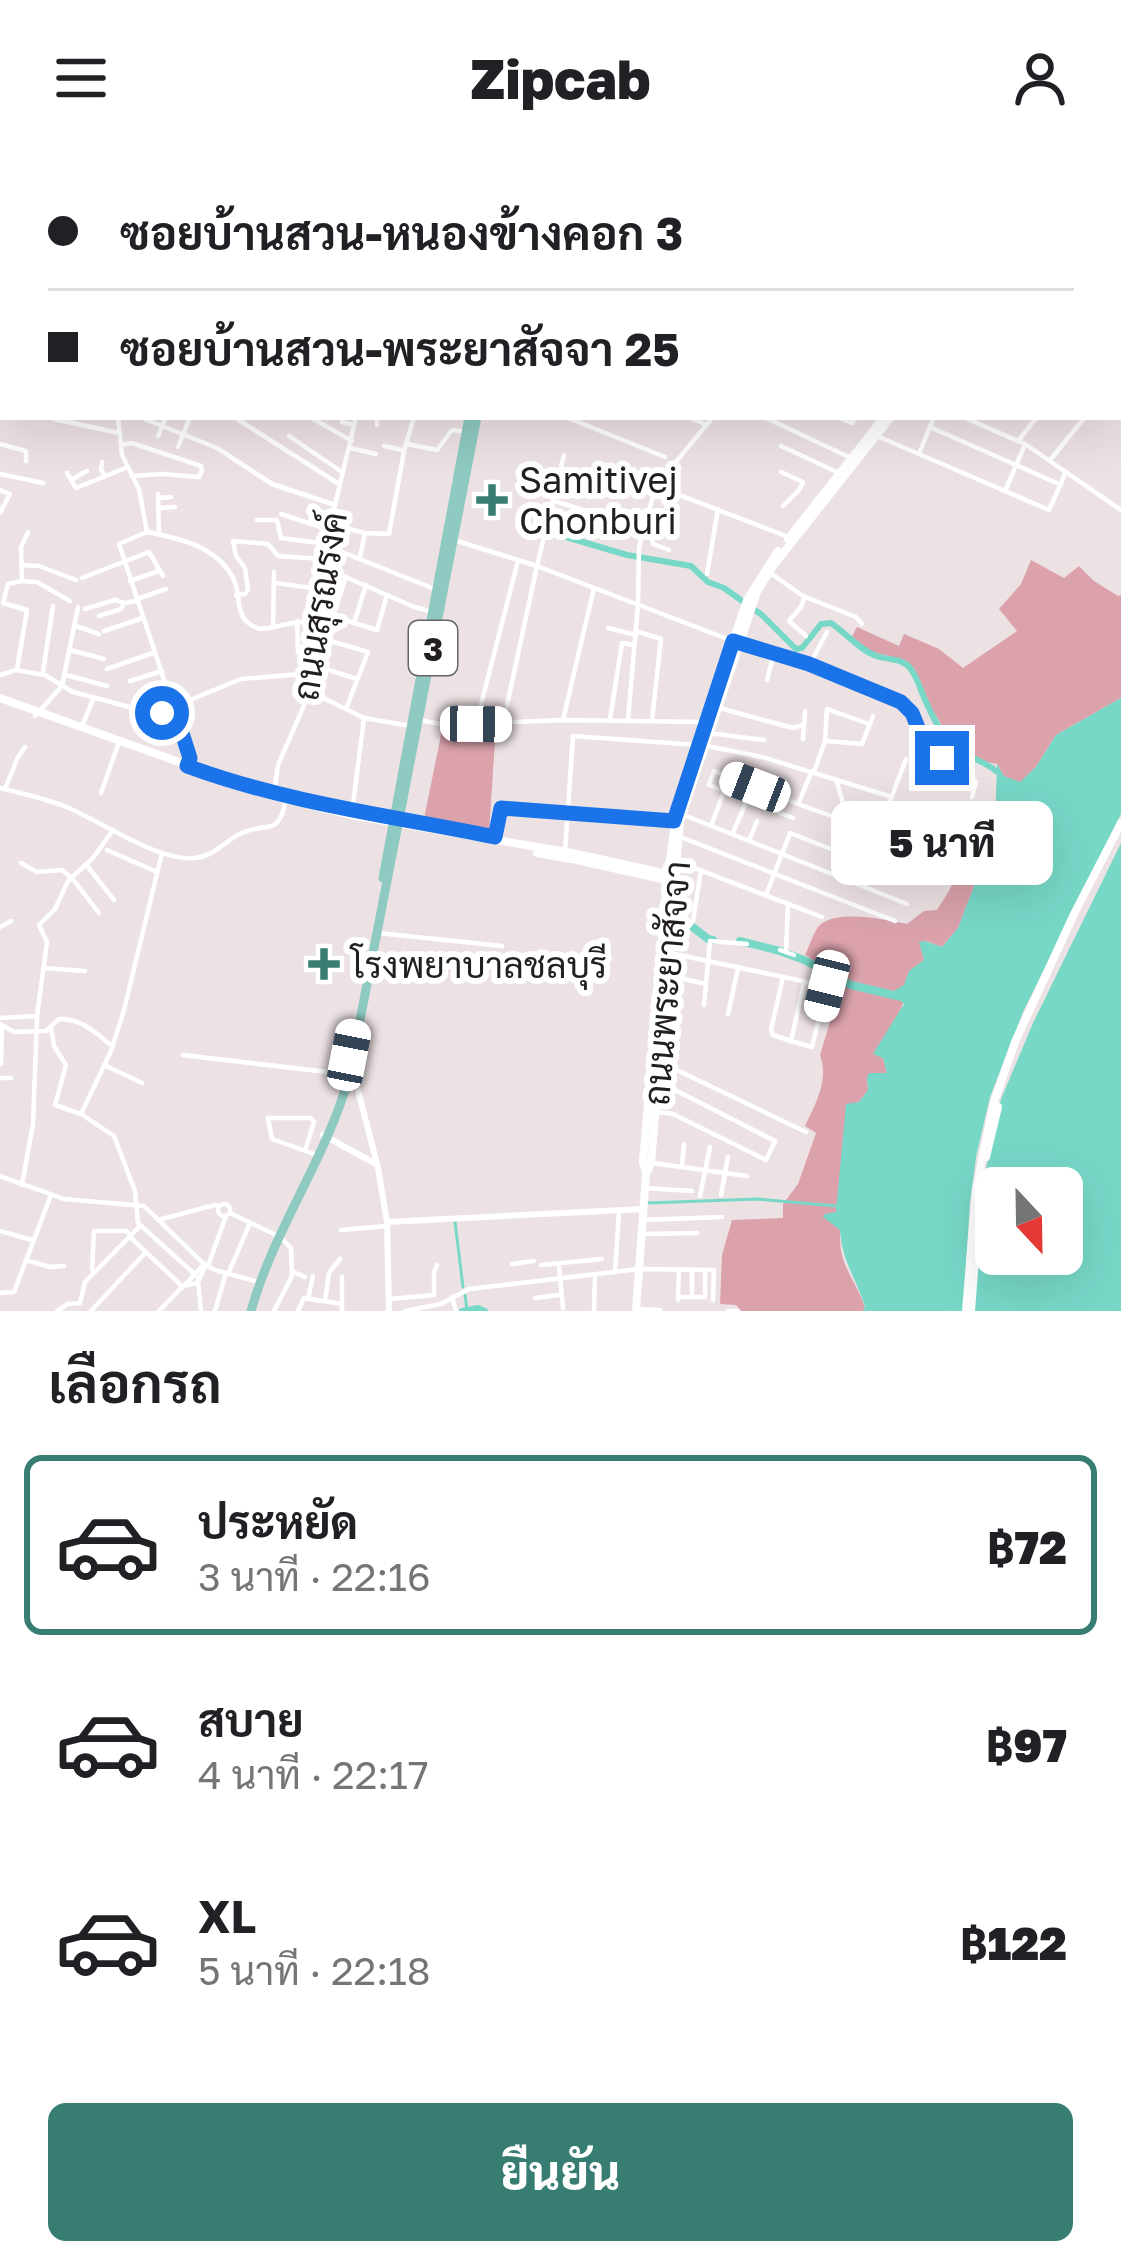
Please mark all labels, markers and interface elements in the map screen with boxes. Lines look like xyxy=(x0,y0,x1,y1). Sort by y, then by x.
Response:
icon: menu xyxy=(48,45,114,111)
icon: person xyxy=(1007,45,1073,111)
text: Zipcab xyxy=(471,46,650,111)
text: ซอยบ้านสวน-หนองข้างคอก 3 xyxy=(120,206,683,260)
text: ซอยบ้านสวน-พระยาสัจจา 25 xyxy=(120,322,680,376)
place label: Samitivej Chonburi xyxy=(519,458,678,542)
marker: Samitivej Chonburi xyxy=(476,484,508,516)
street label: ถนนสุรณรงค์ xyxy=(283,509,359,704)
road number: 3 xyxy=(409,621,457,675)
route start xyxy=(135,686,189,740)
car xyxy=(440,705,512,743)
route end xyxy=(915,731,969,785)
car xyxy=(715,757,795,817)
callout: 5 นาที xyxy=(831,800,1053,884)
text: 5 นาที xyxy=(889,819,995,866)
street label: ถนนพระยาสัจจา xyxy=(634,859,698,1107)
place label: โรงพยาบาลชลบุรี xyxy=(349,943,607,990)
car xyxy=(801,947,853,1025)
marker: โรงพยาบาลชลบุรี xyxy=(308,948,340,980)
car xyxy=(324,1016,374,1094)
north arrow xyxy=(975,1167,1083,1275)
map controls xyxy=(975,1167,1083,1275)
text: เลือกรถ xyxy=(48,1350,222,1415)
icon: car xyxy=(54,1491,162,1599)
text: ประหยัด xyxy=(198,1495,358,1549)
text: ฿72 xyxy=(987,1520,1067,1574)
text: 3 นาที · 22:16 xyxy=(198,1553,431,1600)
icon: car xyxy=(54,1689,162,1797)
text: สบาย xyxy=(198,1693,304,1747)
text: ฿97 xyxy=(986,1718,1067,1772)
text: 4 นาที · 22:17 xyxy=(198,1751,429,1798)
icon: car xyxy=(54,1887,162,1995)
text: XL xyxy=(198,1889,256,1943)
text: ฿122 xyxy=(960,1916,1067,1970)
text: 5 นาที · 22:18 xyxy=(198,1947,431,1994)
button: ยืนยัน xyxy=(48,2103,1073,2241)

